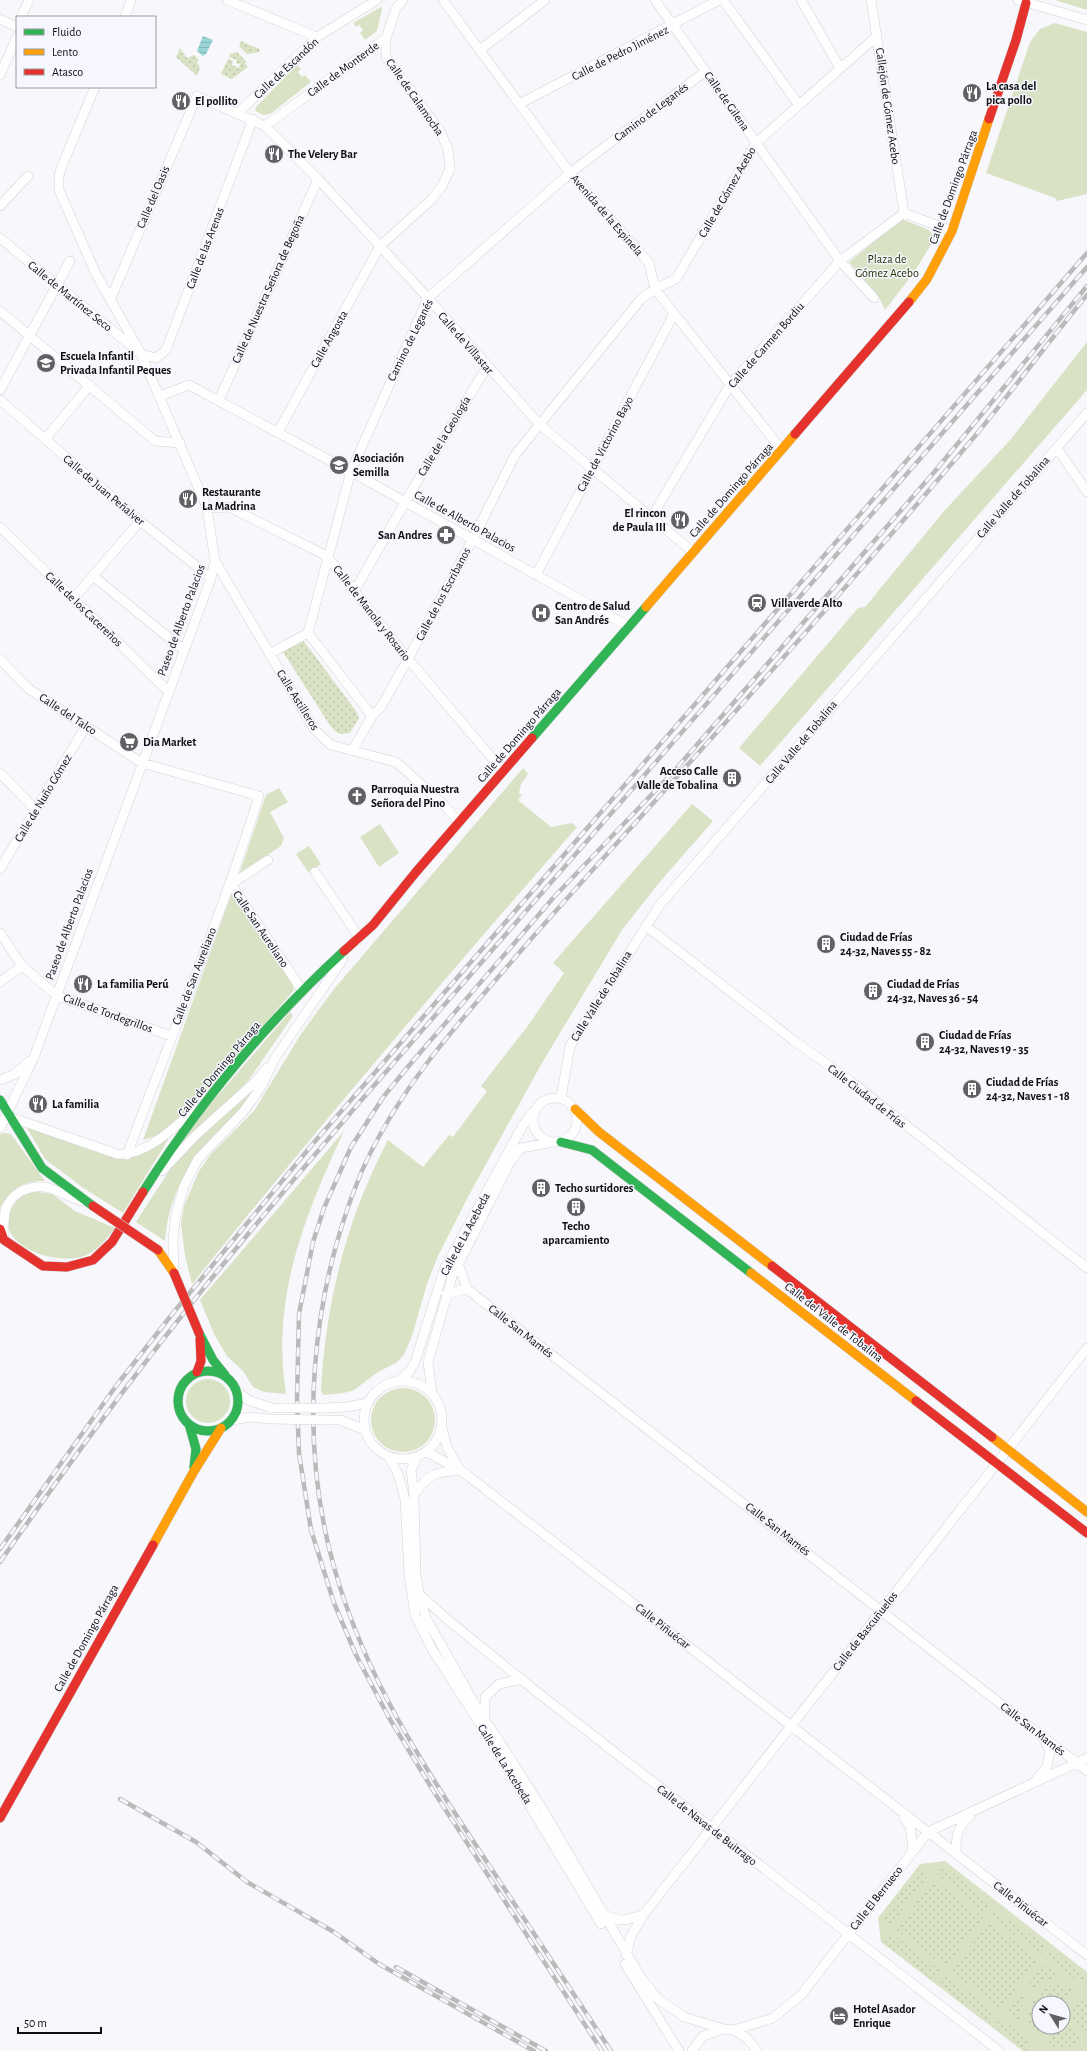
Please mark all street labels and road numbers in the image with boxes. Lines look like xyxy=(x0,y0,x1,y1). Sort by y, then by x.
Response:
street label: Calle de Pedro Jiménez xyxy=(570,23,670,83)
street label: Calle de Escandón xyxy=(251,35,321,101)
street label: Calle de Monterde xyxy=(305,39,381,99)
street label: Callejón de Gómez Acebo xyxy=(873,47,902,165)
street label: Calle de Calamocha xyxy=(384,56,446,138)
street label: Calle de Gilena xyxy=(702,69,752,133)
street label: Camino de Leganés xyxy=(612,80,690,144)
street label: Calle de Domingo Párraga xyxy=(927,128,979,246)
street label: Calle de Gómez Acebo xyxy=(696,144,758,239)
street label: Calle del Oasis xyxy=(134,164,172,230)
street label: Avenida de la Espinela xyxy=(568,172,646,258)
street label: Calle de las Arenas xyxy=(184,206,226,290)
street label: Calle de Nuestra Señora de Begoña xyxy=(230,212,306,365)
street label: Calle de Martínez Seco xyxy=(26,258,114,334)
street label: Camino de Leganés xyxy=(385,297,435,383)
street label: Calle de Carmen Bordiu xyxy=(726,300,806,390)
street label: Calle Angosta xyxy=(308,308,350,370)
street label: Calle de Villastar xyxy=(436,310,496,376)
street label: Calle de la Geología xyxy=(415,394,473,478)
street label: Calle de Victorino Bayo xyxy=(575,394,636,494)
street label: Calle de Domingo Párraga xyxy=(687,440,775,539)
street label: Calle de Juan Peñalver xyxy=(61,452,147,528)
street label: Calle Valle de Tobalina xyxy=(974,453,1052,540)
street label: Calle de Alberto Palacios xyxy=(412,488,518,554)
street label: Calle de los Escribanos xyxy=(413,545,473,643)
street label: Paseo de Alberto Palacios xyxy=(155,563,207,677)
street label: Calle de Manola y Rosario xyxy=(330,563,413,664)
street label: Calle de los Cacereños xyxy=(43,569,125,649)
street label: Calle Astilleros xyxy=(275,668,321,732)
street label: Calle de Domingo Párraga xyxy=(475,685,563,784)
street label: Calle del Talco xyxy=(37,691,99,737)
street label: Calle Valle de Tobalina xyxy=(763,698,839,786)
street label: Calle de Nuño Gómez xyxy=(12,752,74,844)
street label: Paseo de Alberto Palacios xyxy=(43,867,95,981)
street label: Calle San Aureliano xyxy=(231,888,291,970)
street label: Calle de San Aureliano xyxy=(170,925,218,1026)
street label: Calle Valle de Tobalina xyxy=(568,948,634,1043)
street label: Calle de Tordegrillos xyxy=(62,991,154,1035)
street label: Calle de Domingo Párraga xyxy=(176,1019,263,1119)
street label: Calle Ciudad de Frías xyxy=(826,1062,908,1130)
street label: Calle de La Acebeda xyxy=(438,1190,492,1277)
street label: Calle del Valle de Tobalina xyxy=(783,1280,886,1364)
street label: Calle San Mamés xyxy=(486,1302,556,1360)
street label: Calle San Mamés xyxy=(743,1500,813,1558)
street label: Calle de Domingo Párraga xyxy=(52,1582,121,1694)
street label: Calle de Bascuñuelos xyxy=(830,1589,900,1673)
street label: Calle Piñuécar xyxy=(633,1601,693,1651)
street label: Calle San Mamés xyxy=(998,1700,1068,1758)
street label: Calle de La Acebeda xyxy=(476,1722,535,1806)
street label: Calle de Navas de Buitrago xyxy=(655,1782,759,1868)
street label: Calle El Berrueco xyxy=(847,1864,905,1932)
street label: Calle Piñuécar xyxy=(991,1879,1051,1929)

